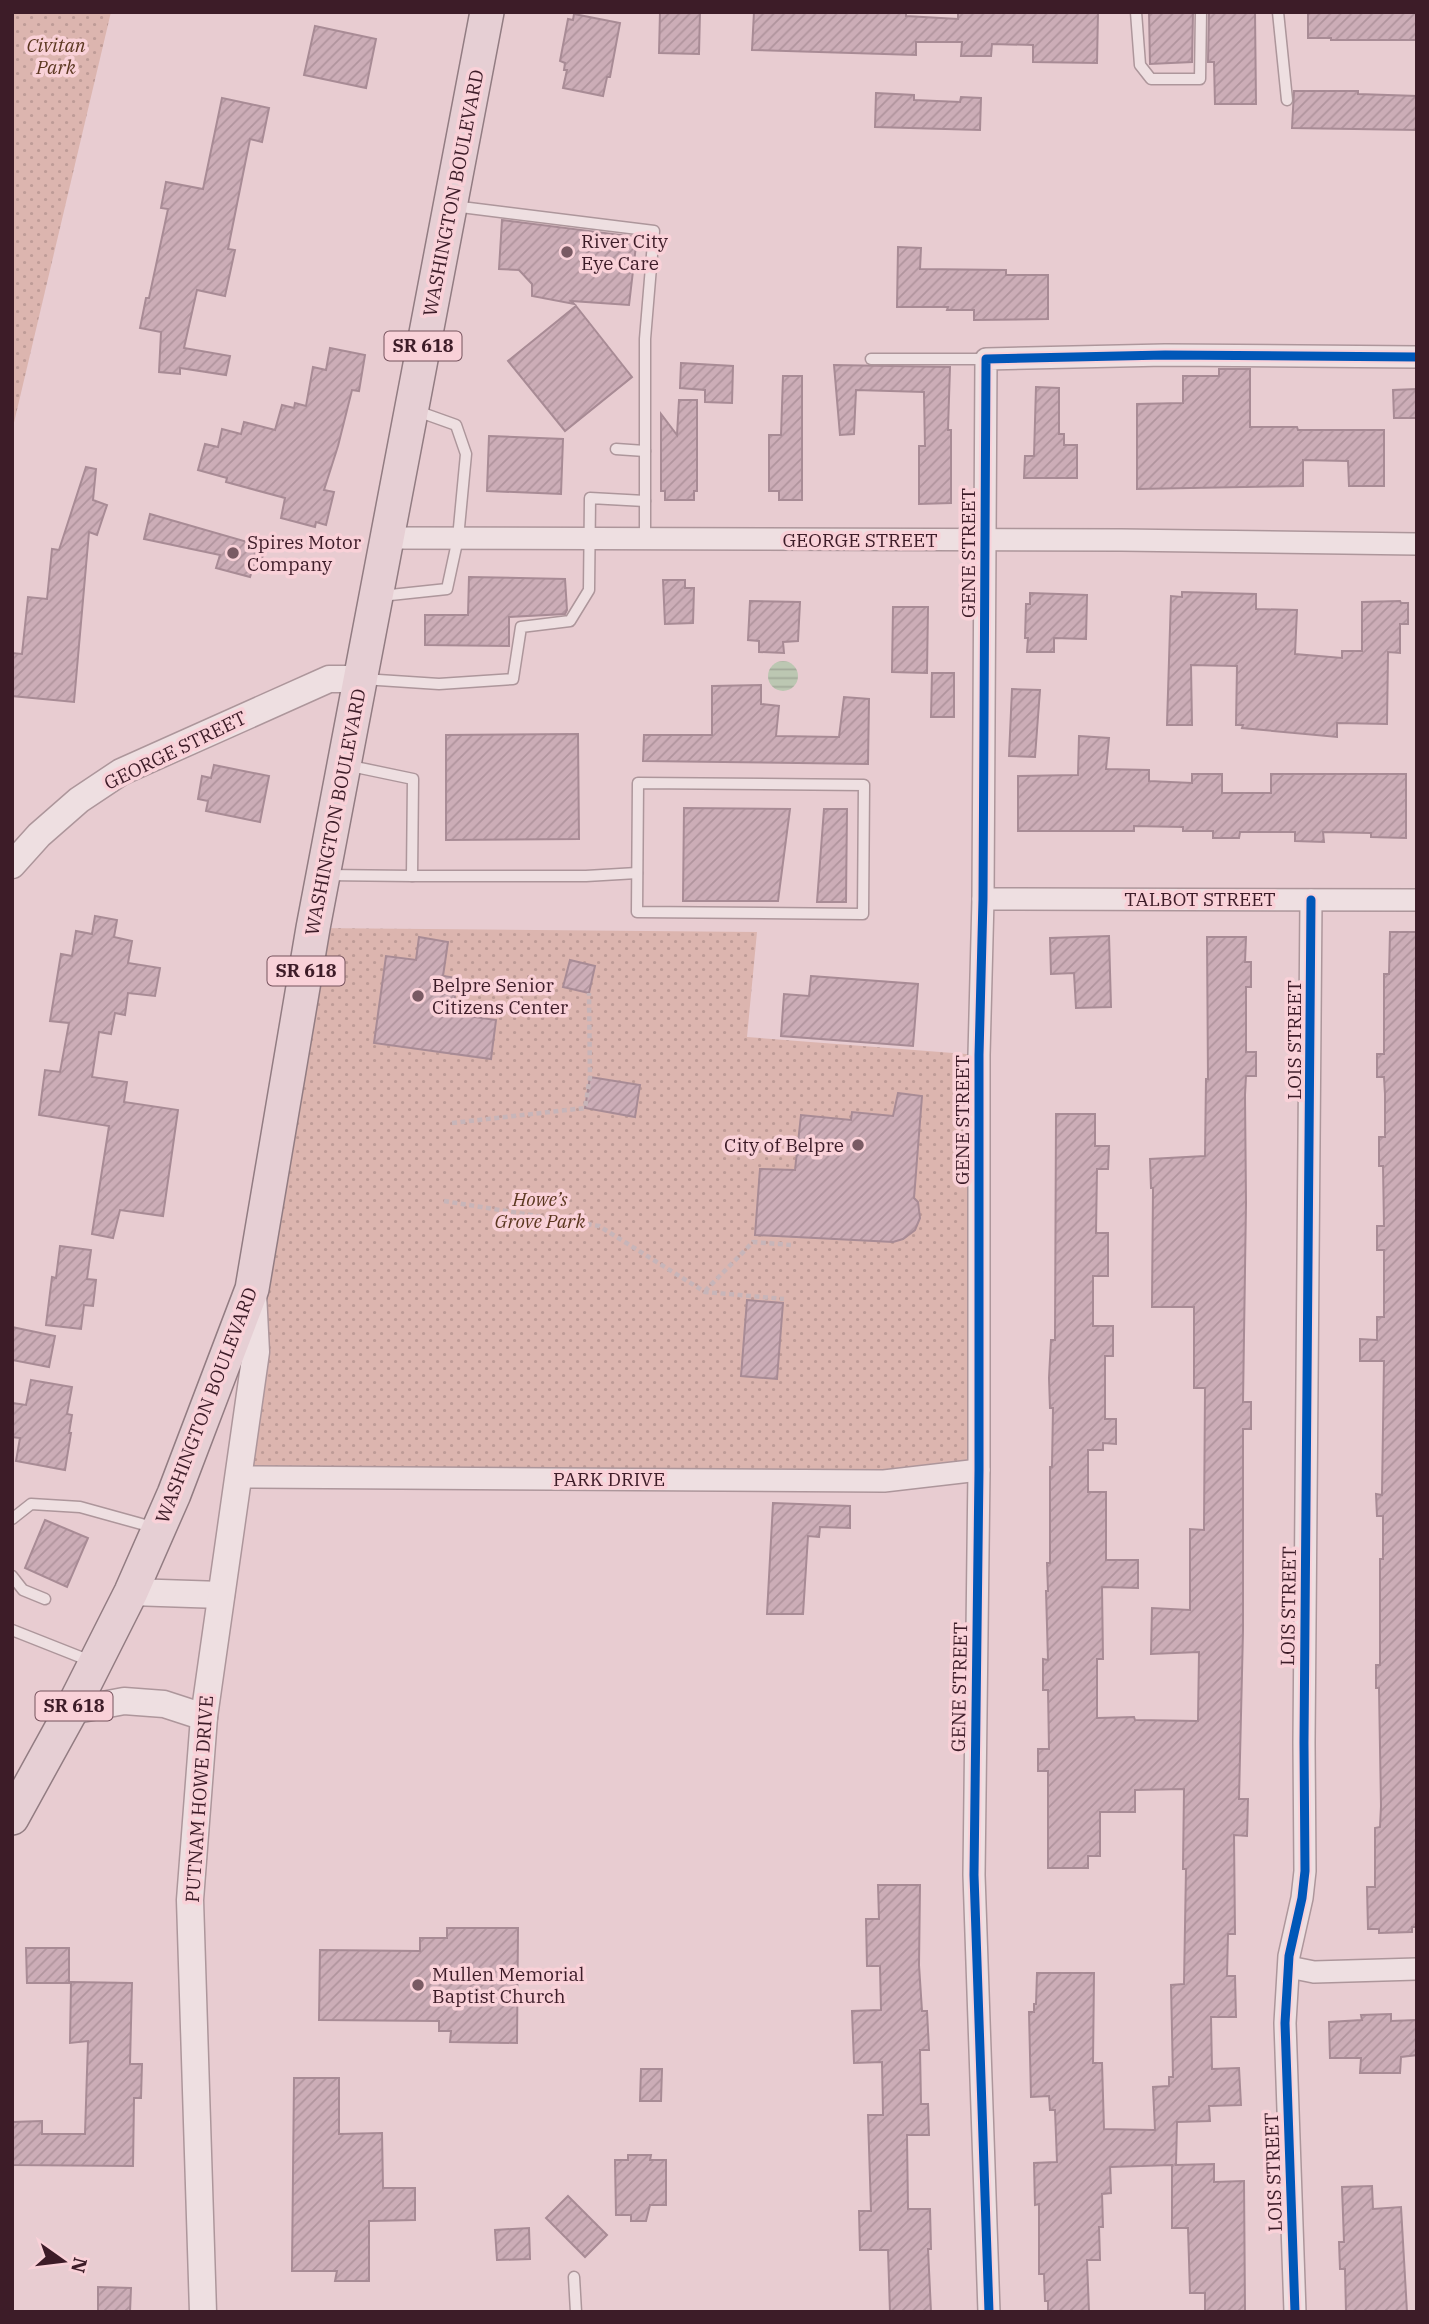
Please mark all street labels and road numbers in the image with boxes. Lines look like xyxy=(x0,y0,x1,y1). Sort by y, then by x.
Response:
street label: WASHINGTON BOULEVARD xyxy=(417,68,489,318)
road number: SR 618 xyxy=(384,332,462,360)
street label: GENE STREET xyxy=(956,488,980,618)
street label: GEORGE STREET xyxy=(782,528,938,552)
street label: WASHINGTON BOULEVARD xyxy=(299,687,371,937)
street label: GEORGE STREET xyxy=(100,705,250,795)
street label: TALBOT STREET xyxy=(1124,887,1276,911)
road number: SR 618 xyxy=(268,956,344,986)
street label: LOIS STREET xyxy=(1282,980,1306,1100)
street label: GENE STREET xyxy=(950,1055,974,1185)
street label: WASHINGTON BOULEVARD xyxy=(150,1284,262,1526)
street label: PARK DRIVE xyxy=(553,1467,665,1491)
street label: LOIS STREET xyxy=(1275,1546,1301,1666)
street label: GENE STREET xyxy=(946,1622,972,1752)
road number: SR 618 xyxy=(36,1692,112,1721)
street label: PUTNAM HOWE DRIVE xyxy=(180,1695,218,1903)
street label: LOIS STREET xyxy=(1259,2112,1287,2232)

